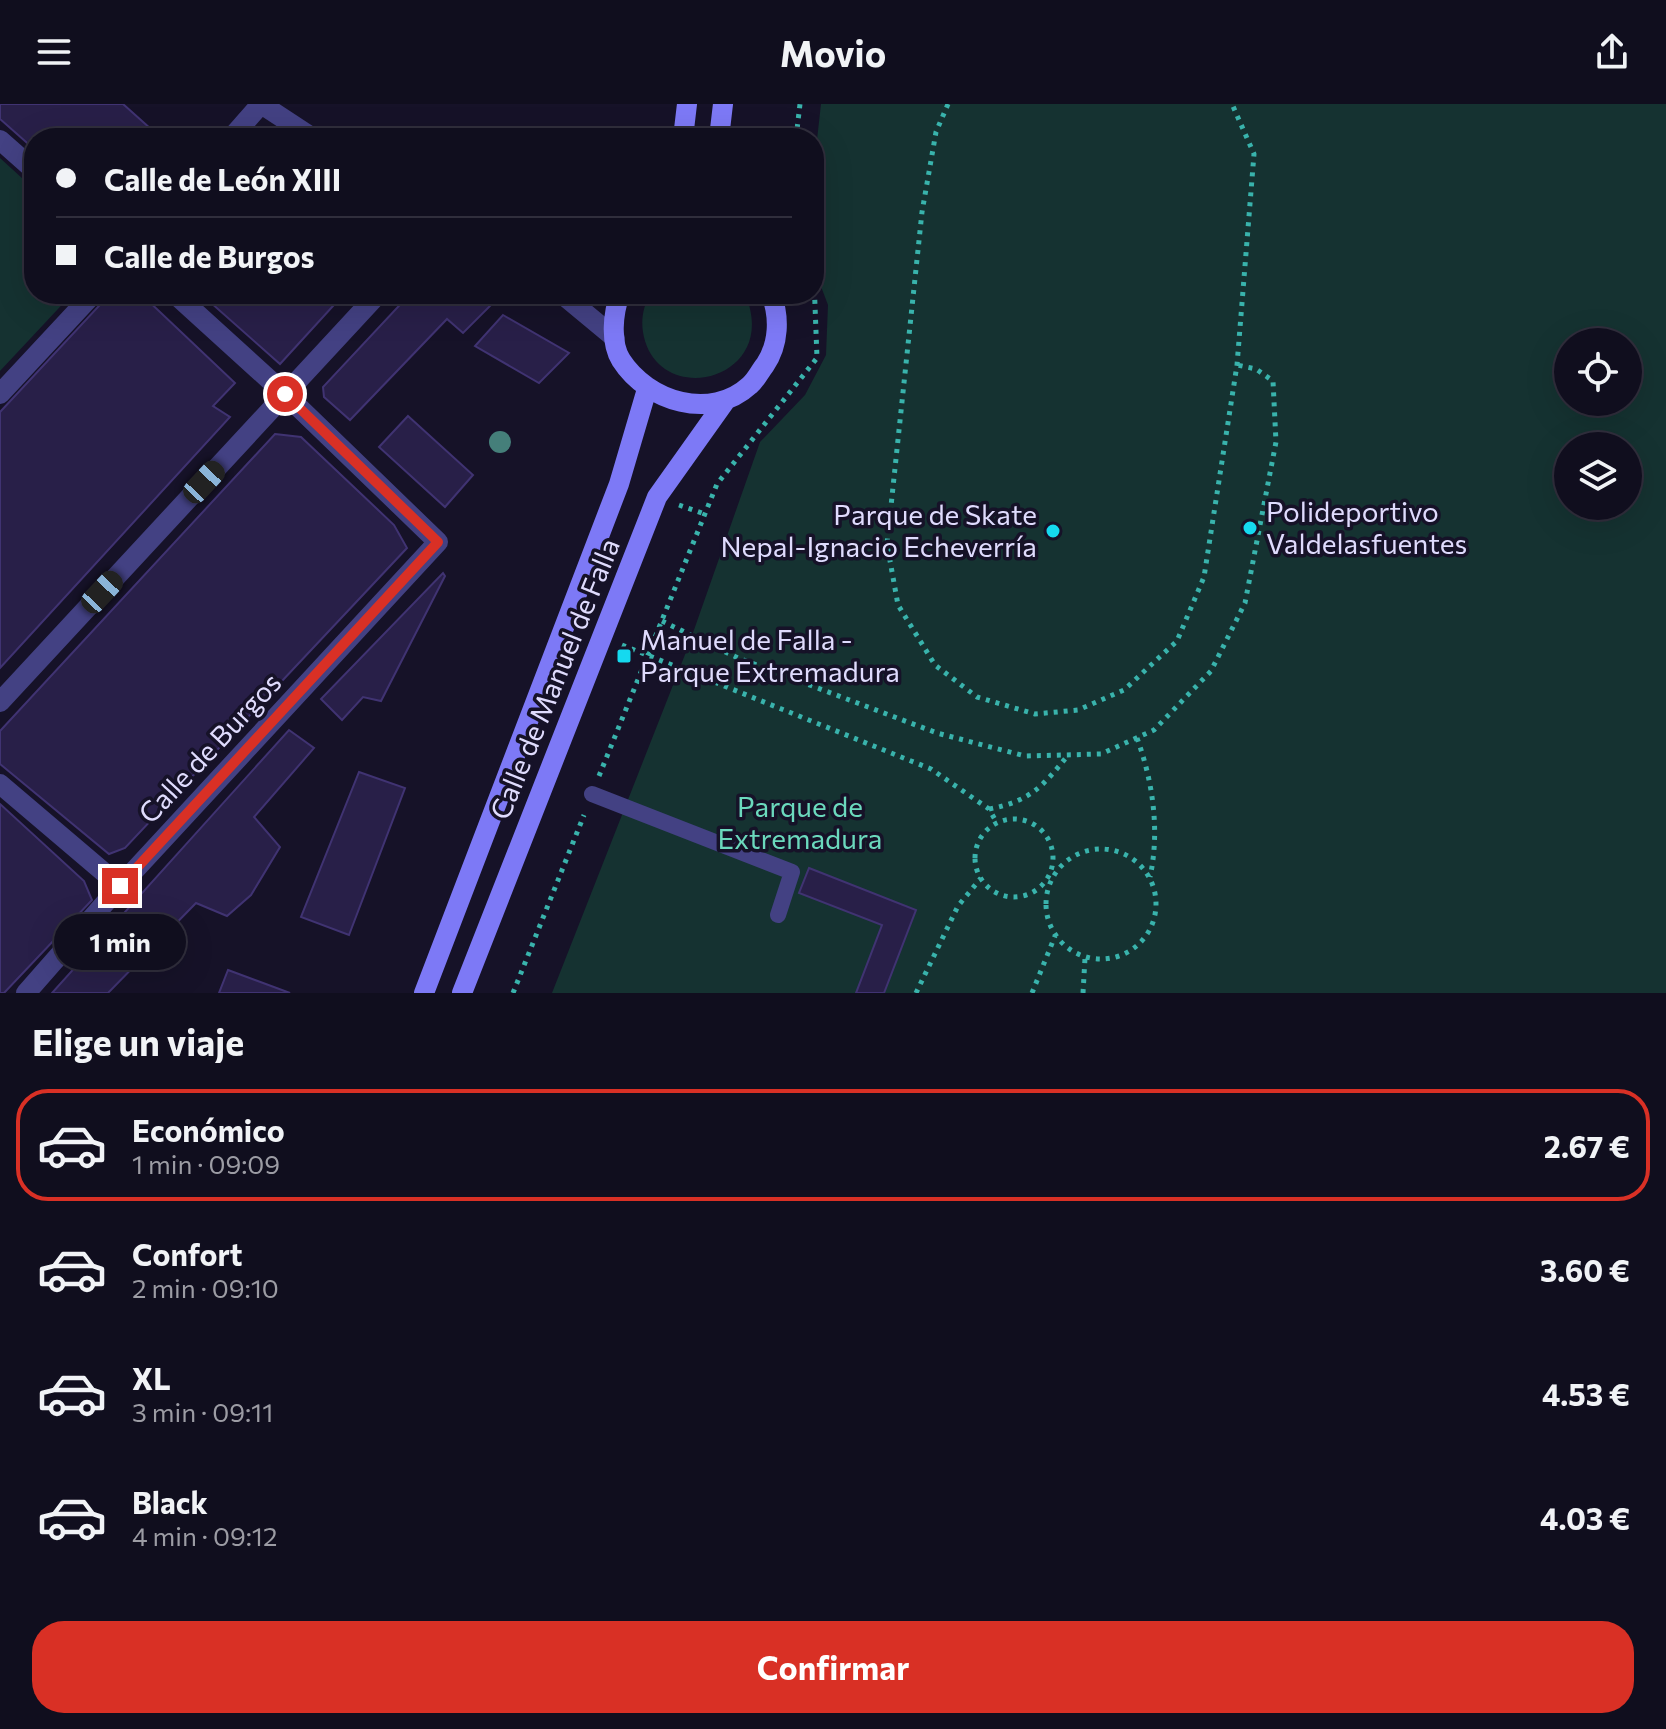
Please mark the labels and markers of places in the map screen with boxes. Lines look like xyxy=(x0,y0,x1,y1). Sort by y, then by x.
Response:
place label: Polideportivo Valdelasfuentes xyxy=(1266,494,1467,560)
place label: Parque de Skate Nepal-Ignacio Echeverría xyxy=(720,497,1037,563)
marker: Polideportivo Valdelasfuentes xyxy=(1241,519,1259,537)
marker: Parque de Skate Nepal-Ignacio Echeverría xyxy=(1044,522,1062,540)
place label: Manuel de Falla - Parque Extremadura xyxy=(640,622,900,688)
marker: Manuel de Falla - Parque Extremadura xyxy=(615,647,633,665)

